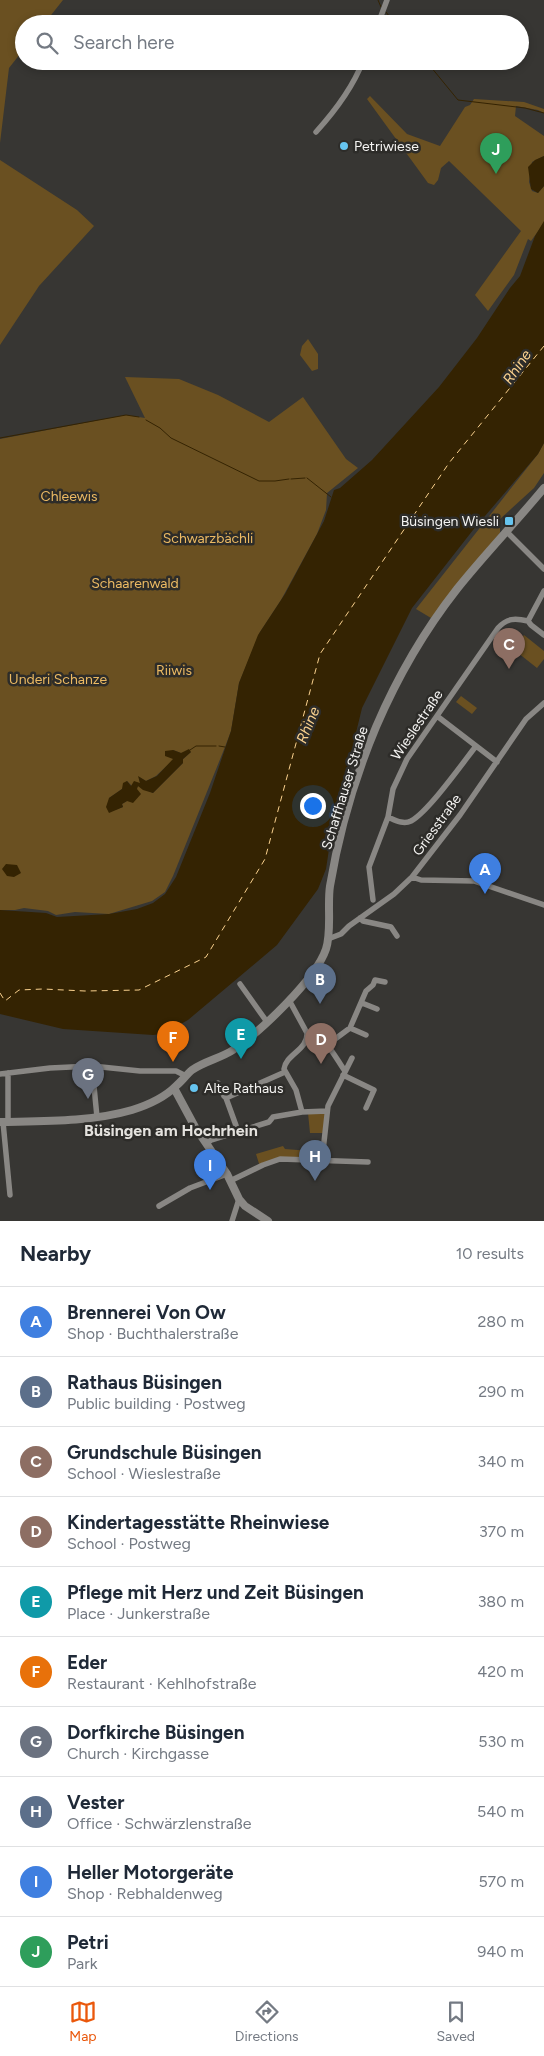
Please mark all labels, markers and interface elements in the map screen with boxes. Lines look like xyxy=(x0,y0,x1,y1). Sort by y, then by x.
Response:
search box xyxy=(15,15,529,70)
icon: search xyxy=(33,29,61,57)
text: Search here xyxy=(73,31,175,54)
pin: J xyxy=(480,133,512,174)
place label: Petriwiese xyxy=(354,138,419,155)
marker: Petriwiese xyxy=(338,140,350,152)
water label: Rhine xyxy=(499,346,535,388)
park label: Chleewis xyxy=(41,488,97,505)
place label: Büsingen Wiesli xyxy=(401,513,499,530)
marker: Büsingen Wiesli xyxy=(503,515,515,527)
park label: Schwarzbächli xyxy=(163,530,253,547)
park label: Schaarenwald xyxy=(91,575,179,592)
pin: C xyxy=(493,628,525,669)
park label: Riiwis xyxy=(156,662,192,679)
park label: Underi Schanze xyxy=(9,671,108,688)
street label: Wieslestraße xyxy=(387,686,447,763)
water label: Rhine xyxy=(293,704,323,746)
street label: Schaffhauser Straße xyxy=(318,724,372,852)
street label: Griesstraße xyxy=(409,791,465,859)
your location xyxy=(300,793,326,819)
pin: A xyxy=(469,853,501,894)
pin: B xyxy=(304,963,336,1004)
pin: E xyxy=(225,1018,257,1059)
pin: F xyxy=(157,1021,189,1062)
pin: D xyxy=(305,1023,337,1064)
pin: G xyxy=(72,1058,104,1099)
place label: Alte Rathaus xyxy=(204,1080,283,1097)
marker: Alte Rathaus xyxy=(188,1082,200,1094)
district label: Büsingen am Hochrhein xyxy=(84,1121,258,1140)
pin: H xyxy=(299,1140,331,1181)
pin: I xyxy=(194,1149,226,1190)
text: Nearby xyxy=(20,1241,91,1266)
text: 10 results xyxy=(456,1244,524,1263)
text: Brennerei Von Ow xyxy=(67,1301,226,1324)
text: A xyxy=(30,1312,42,1331)
text: 280 m xyxy=(477,1312,524,1331)
text: Shop · Buchthalerstraße xyxy=(67,1324,238,1343)
text: Rathaus Büsingen xyxy=(67,1371,222,1394)
text: B xyxy=(31,1382,41,1401)
text: 290 m xyxy=(478,1382,524,1401)
text: Public building · Postweg xyxy=(67,1394,246,1413)
text: Grundschule Büsingen xyxy=(67,1441,262,1464)
text: C xyxy=(30,1452,42,1471)
text: 340 m xyxy=(478,1452,524,1471)
text: School · Wieslestraße xyxy=(67,1464,221,1483)
text: Kindertagesstätte Rheinwiese xyxy=(67,1511,329,1534)
text: D xyxy=(30,1522,42,1541)
text: 370 m xyxy=(479,1522,524,1541)
text: School · Postweg xyxy=(67,1534,191,1553)
text: Pflege mit Herz und Zeit Büsingen xyxy=(67,1581,364,1604)
text: E xyxy=(31,1592,41,1611)
text: 380 m xyxy=(478,1592,524,1611)
text: Place · Junkerstraße xyxy=(67,1604,210,1623)
text: Eder xyxy=(67,1651,107,1674)
text: F xyxy=(32,1662,40,1681)
text: 420 m xyxy=(477,1662,524,1681)
text: Restaurant · Kehlhofstraße xyxy=(67,1674,257,1693)
text: Dorfkirche Büsingen xyxy=(67,1721,244,1744)
text: G xyxy=(30,1732,42,1751)
text: 530 m xyxy=(478,1732,524,1751)
text: Church · Kirchgasse xyxy=(67,1744,209,1763)
text: Vester xyxy=(67,1791,125,1814)
text: H xyxy=(30,1802,42,1821)
text: 540 m xyxy=(477,1802,524,1821)
text: Office · Schwärzlenstraße xyxy=(67,1814,252,1833)
text: Heller Motorgeräte xyxy=(67,1861,234,1884)
text: I xyxy=(34,1872,38,1891)
text: 570 m xyxy=(478,1872,524,1891)
text: Shop · Rebhaldenweg xyxy=(67,1884,223,1903)
text: Petri xyxy=(67,1931,109,1954)
text: J xyxy=(32,1942,40,1961)
text: 940 m xyxy=(477,1942,524,1961)
text: Park xyxy=(67,1954,97,1973)
tab: Map xyxy=(69,1998,97,2045)
tab: Directions xyxy=(235,1998,299,2045)
tab: Saved xyxy=(436,1998,475,2045)

